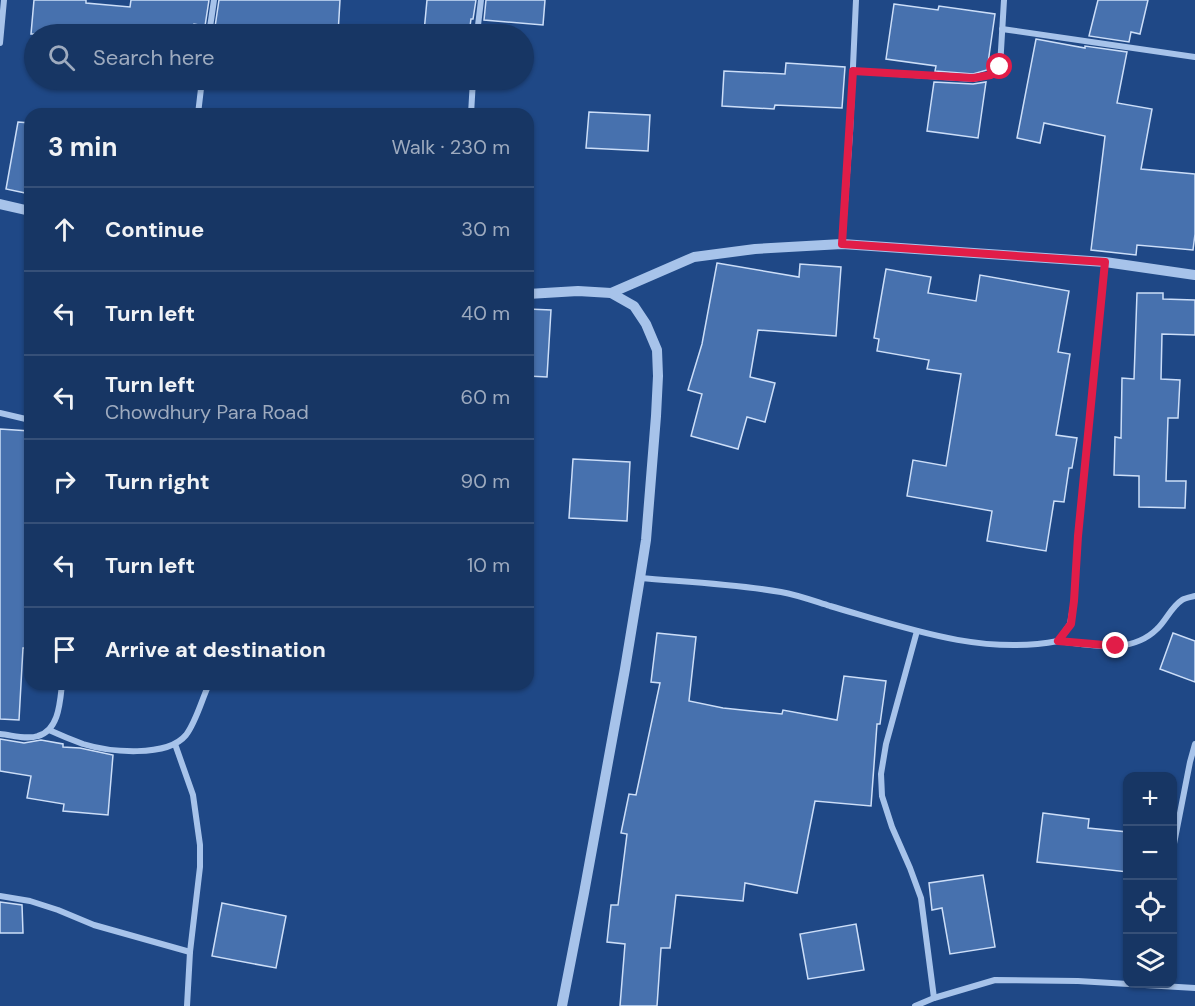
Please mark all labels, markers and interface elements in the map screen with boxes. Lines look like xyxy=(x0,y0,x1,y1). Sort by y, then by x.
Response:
search box xyxy=(24,24,534,90)
icon: search xyxy=(45,41,78,74)
text: Search here xyxy=(93,43,214,72)
route start xyxy=(986,53,1012,79)
text: 3 min xyxy=(48,130,117,164)
text: Walk · 230 m xyxy=(391,134,510,160)
icon: ahead xyxy=(48,213,81,246)
text: Continue xyxy=(105,215,204,244)
text: 30 m xyxy=(461,216,510,242)
icon: left xyxy=(48,297,81,330)
text: Turn left xyxy=(105,299,195,328)
text: 40 m xyxy=(461,300,510,326)
text: Turn left xyxy=(105,370,195,399)
icon: left xyxy=(48,381,81,414)
text: 60 m xyxy=(461,384,510,410)
text: Chowdhury Para Road xyxy=(105,399,309,425)
icon: right xyxy=(48,465,81,498)
text: Turn right xyxy=(105,467,210,496)
text: 90 m xyxy=(461,468,510,494)
icon: left xyxy=(48,549,81,582)
text: Turn left xyxy=(105,551,195,580)
text: 10 m xyxy=(467,552,510,578)
route end xyxy=(1102,632,1128,658)
icon: arrive xyxy=(48,633,81,666)
text: Arrive at destination xyxy=(105,635,326,664)
map controls xyxy=(1123,772,1177,988)
button: + xyxy=(1123,772,1177,826)
button: − xyxy=(1123,826,1177,880)
button: locate xyxy=(1123,880,1177,934)
button: layers xyxy=(1123,934,1177,988)

